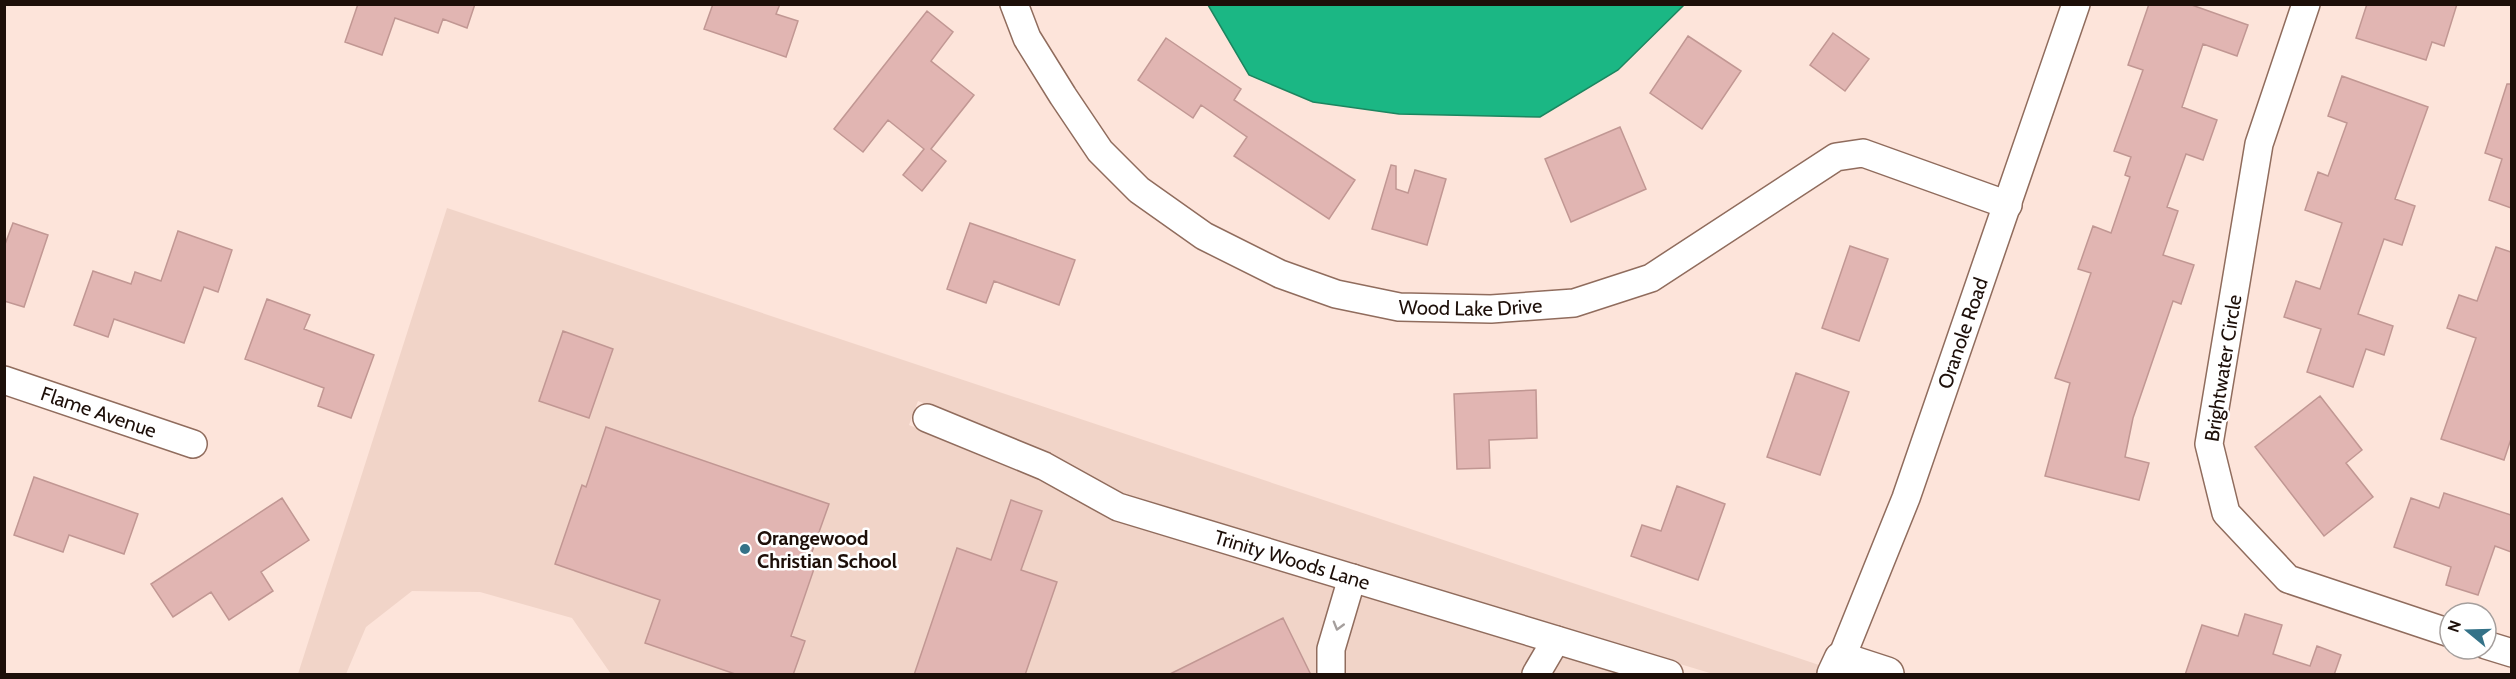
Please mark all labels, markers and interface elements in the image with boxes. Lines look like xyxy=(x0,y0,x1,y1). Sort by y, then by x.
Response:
street label: Oranole Road xyxy=(1933,274,1993,392)
street label: Wood Lake Drive xyxy=(1398,293,1543,321)
street label: Brightwater Circle xyxy=(2200,293,2246,443)
street label: Flame Avenue xyxy=(38,381,160,443)
street label: Trinity Woods Lane xyxy=(1211,525,1373,595)
place label: Orangewood Christian School xyxy=(757,526,897,573)
marker: Orangewood Christian School xyxy=(738,542,752,556)
north arrow xyxy=(2438,601,2498,661)
text: N xyxy=(2443,618,2465,635)
one-way arrow xyxy=(1333,620,1345,631)

